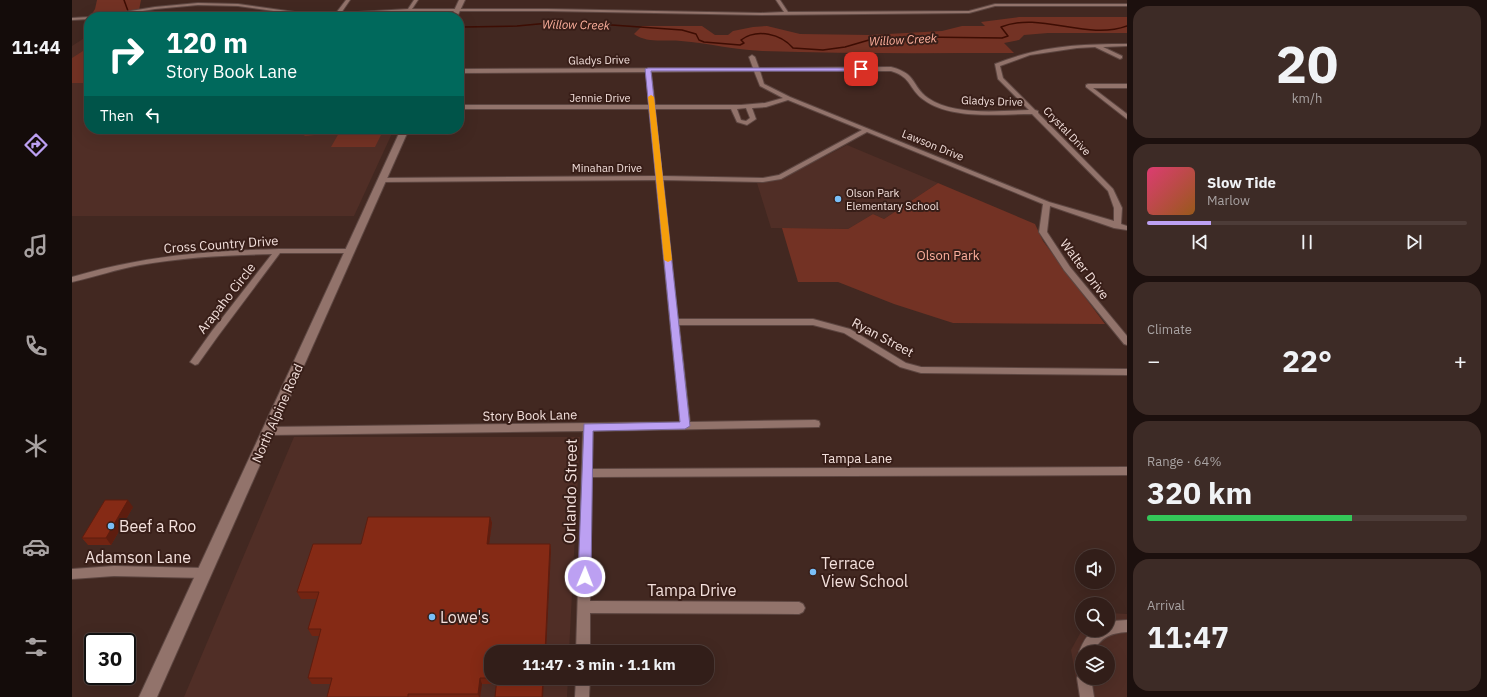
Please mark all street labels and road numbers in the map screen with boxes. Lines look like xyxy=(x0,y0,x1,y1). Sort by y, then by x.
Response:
street label: Gladys Drive xyxy=(568,52,630,68)
street label: Jennie Drive xyxy=(569,91,631,105)
street label: Gladys Drive xyxy=(961,93,1023,109)
street label: Crystal Drive xyxy=(1040,104,1094,158)
street label: Lawson Drive xyxy=(900,126,966,164)
street label: Minahan Drive xyxy=(572,161,642,175)
street label: Cross Country Drive xyxy=(163,232,279,257)
street label: Walter Drive xyxy=(1056,236,1113,303)
street label: Arapaho Circle xyxy=(193,259,259,337)
street label: Ryan Street xyxy=(849,314,917,361)
street label: North Alpine Road xyxy=(248,361,307,465)
street label: Story Book Lane xyxy=(483,406,578,425)
street label: Orlando Street xyxy=(559,438,581,544)
street label: Tampa Lane xyxy=(822,450,892,467)
street label: Adamson Lane xyxy=(85,547,191,567)
street label: Tampa Drive xyxy=(647,580,737,600)

